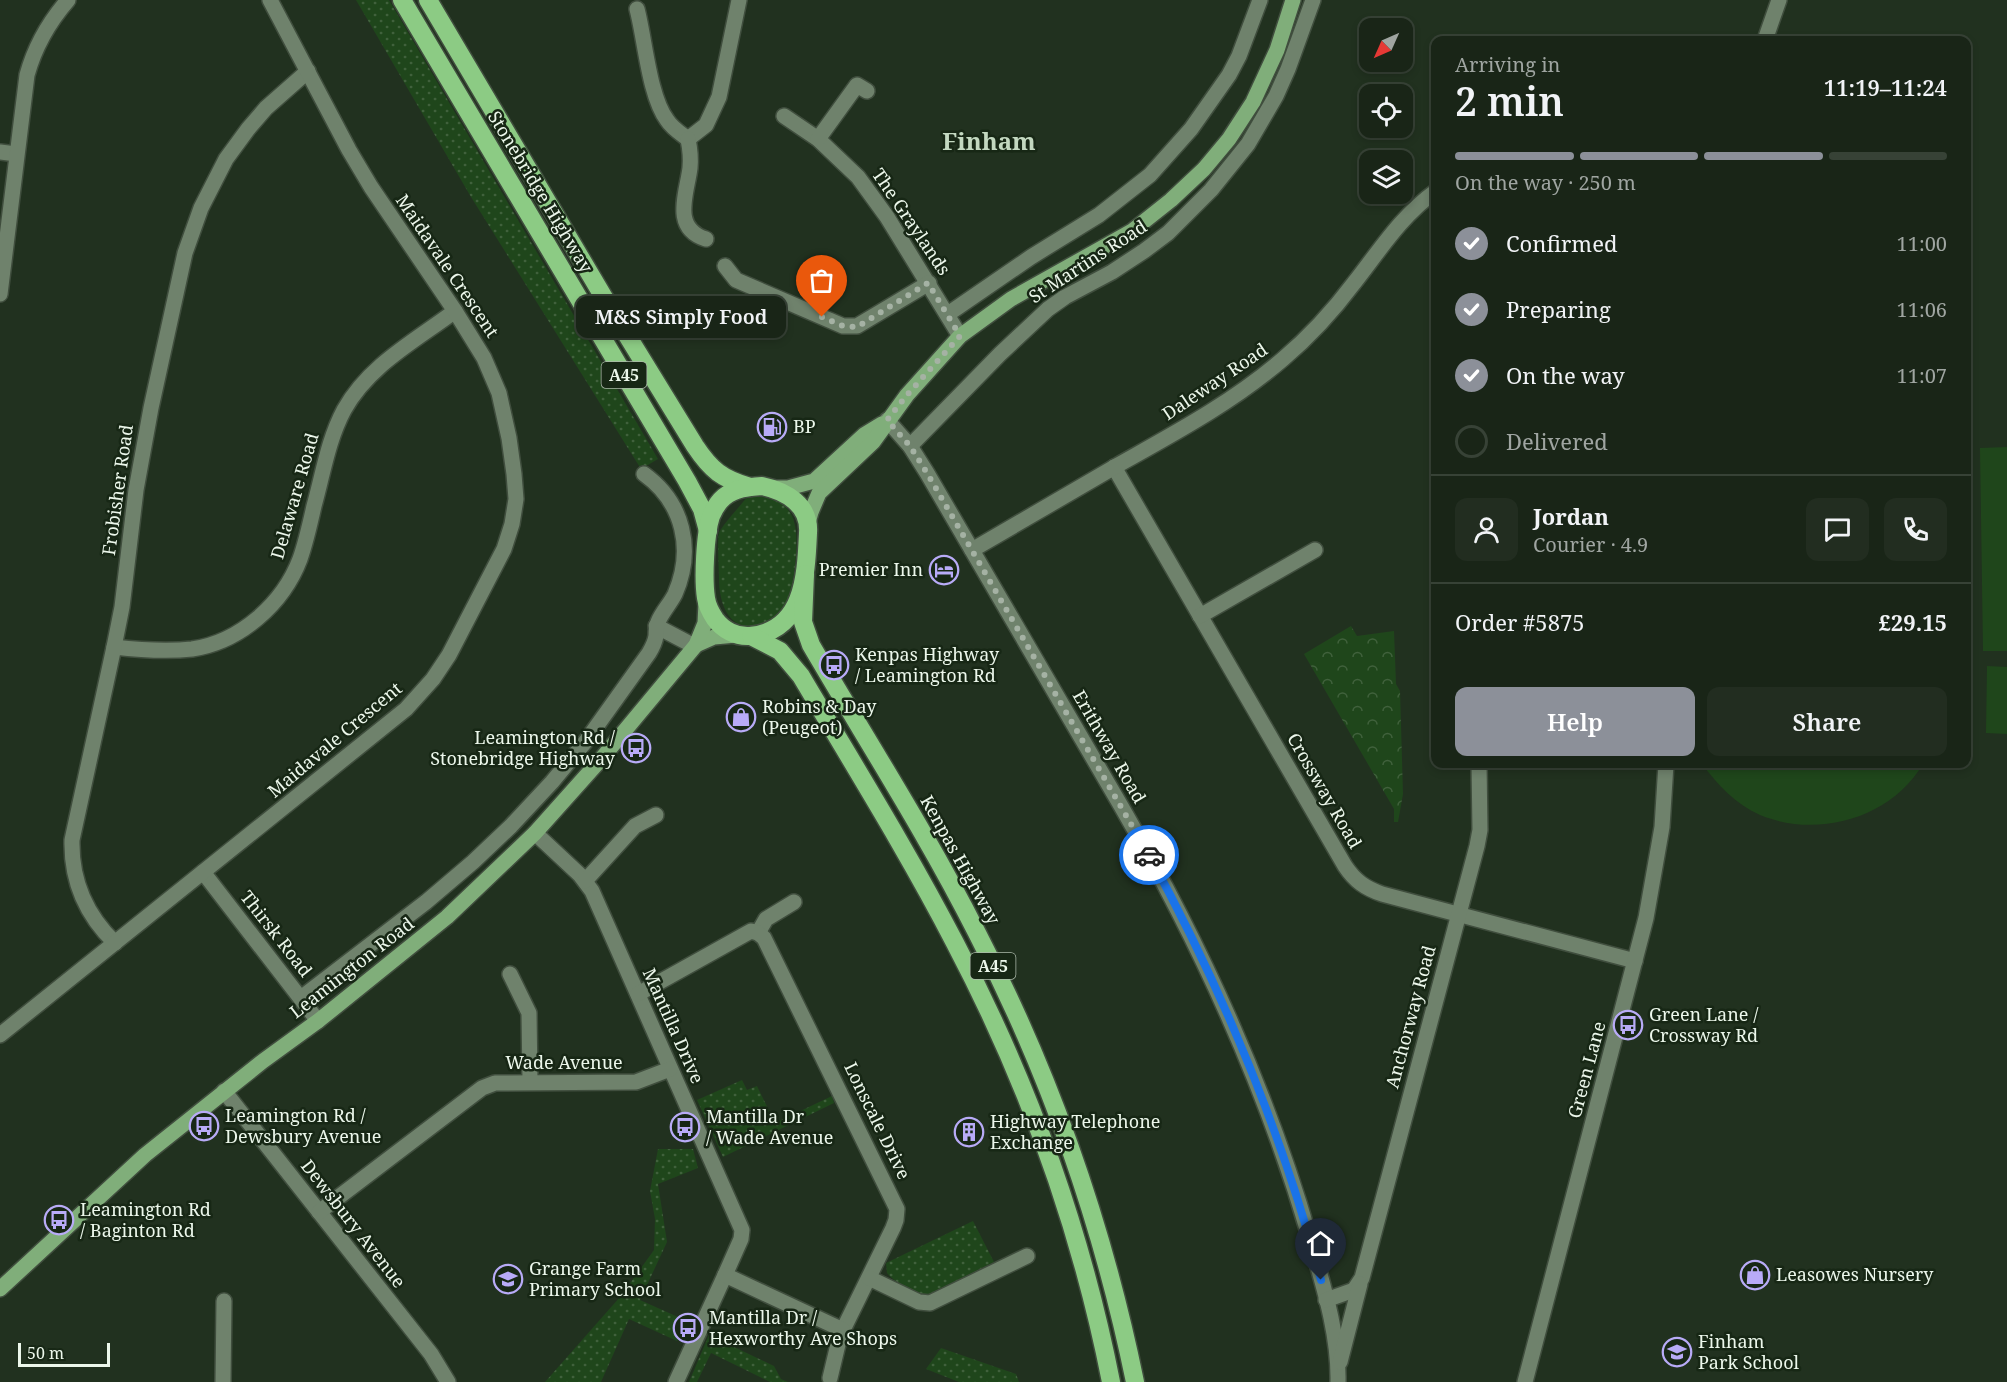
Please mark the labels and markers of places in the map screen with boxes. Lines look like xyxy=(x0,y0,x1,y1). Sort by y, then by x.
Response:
pin xyxy=(796,255,847,317)
callout: M&S Simply Food xyxy=(576,296,786,338)
fuel station icon: BP xyxy=(756,411,788,443)
place label: BP xyxy=(793,414,816,438)
hotel icon: Premier Inn xyxy=(928,554,960,586)
place label: Premier Inn xyxy=(819,557,923,581)
place label: Kenpas Highway / Leamington Rd xyxy=(855,642,1000,687)
bus stop icon: Kenpas Highway / Leamington Rd xyxy=(818,649,850,681)
place label: Robins & Day (Peugeot) xyxy=(762,694,877,739)
shop icon: Robins & Day (Peugeot) xyxy=(725,701,757,733)
place label: Leamington Rd / Stonebridge Highway xyxy=(430,725,616,770)
bus stop icon: Leamington Rd / Stonebridge Highway xyxy=(620,732,652,764)
place label: Green Lane / Crossway Rd xyxy=(1649,1002,1759,1047)
bus stop icon: Green Lane / Crossway Rd xyxy=(1612,1009,1644,1041)
place label: Leamington Rd / Dewsbury Avenue xyxy=(225,1103,382,1148)
place label: Mantilla Dr / Wade Avenue xyxy=(706,1104,833,1149)
place label: Highway Telephone Exchange xyxy=(990,1109,1160,1154)
bus stop icon: Leamington Rd / Dewsbury Avenue xyxy=(188,1110,220,1142)
bus stop icon: Mantilla Dr / Wade Avenue xyxy=(669,1111,701,1143)
building icon: Highway Telephone Exchange xyxy=(953,1116,985,1148)
place label: Leamington Rd / Baginton Rd xyxy=(80,1197,211,1242)
bus stop icon: Leamington Rd / Baginton Rd xyxy=(43,1204,75,1236)
pin xyxy=(1295,1218,1346,1280)
place label: Grange Farm Primary School xyxy=(529,1256,661,1301)
shop icon: Leasowes Nursery xyxy=(1739,1259,1771,1291)
place label: Leasowes Nursery xyxy=(1776,1262,1934,1286)
school or university icon: Grange Farm Primary School xyxy=(492,1263,524,1295)
place label: Mantilla Dr / Hexworthy Ave Shops xyxy=(709,1305,897,1350)
bus stop icon: Mantilla Dr / Hexworthy Ave Shops xyxy=(672,1312,704,1344)
place label: Finham Park School xyxy=(1698,1329,1800,1374)
school or university icon: Finham Park School xyxy=(1661,1336,1693,1368)

